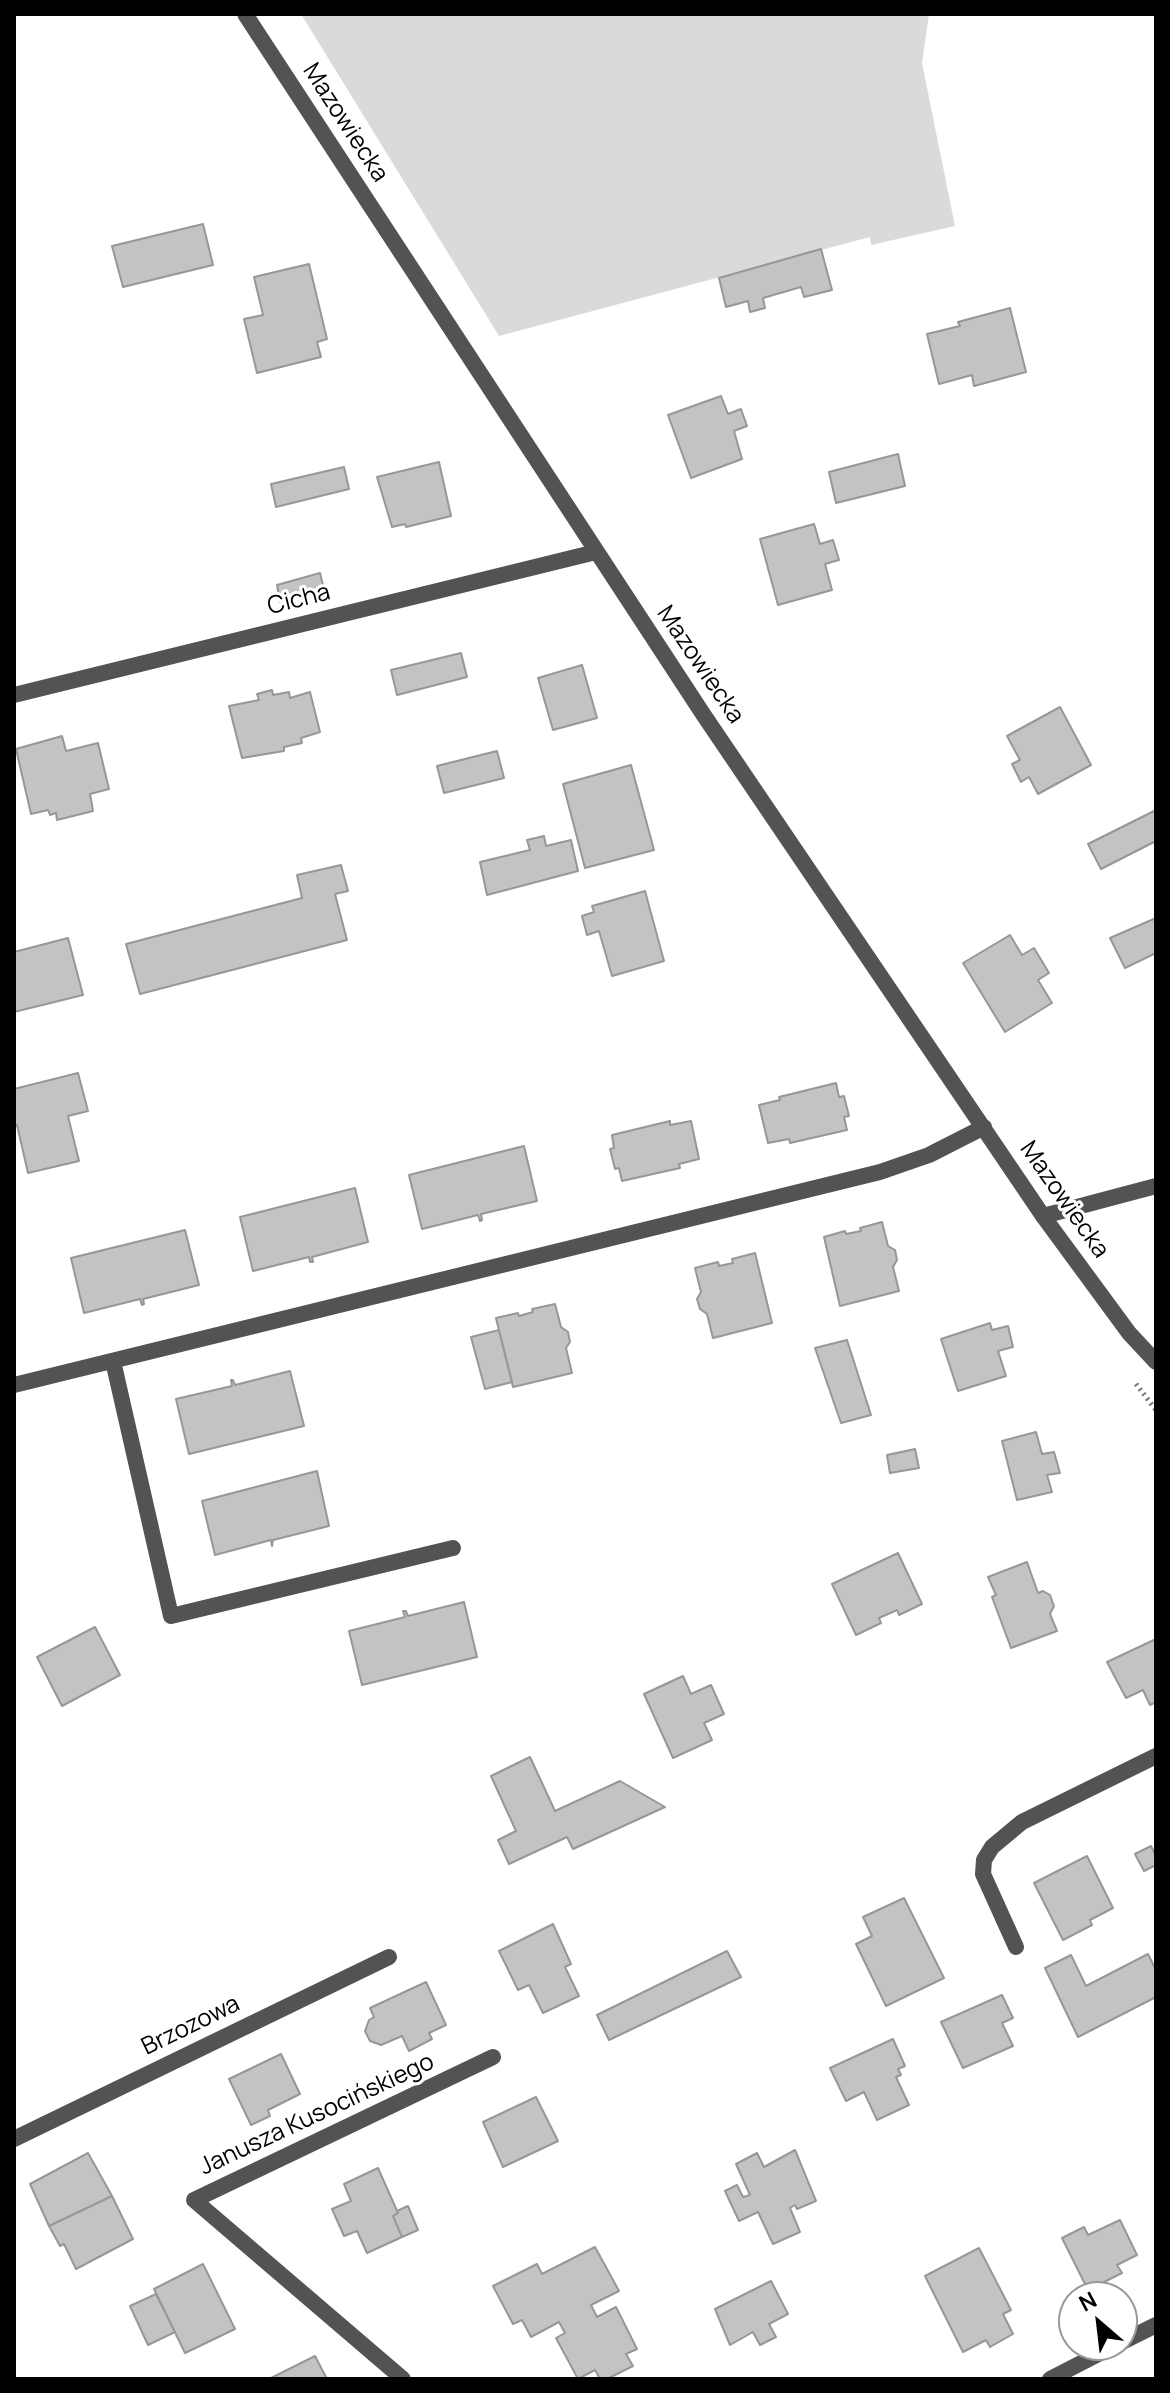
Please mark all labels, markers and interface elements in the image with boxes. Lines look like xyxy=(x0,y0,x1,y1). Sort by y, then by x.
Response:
street label: Mazowiecka xyxy=(296,58,394,188)
street label: Cicha xyxy=(265,578,333,622)
street label: Mazowiecka xyxy=(650,601,750,729)
street label: Mazowiecka xyxy=(1013,1136,1115,1264)
street label: Brzozowa xyxy=(137,1990,245,2062)
street label: Janusza Kusocińskiego xyxy=(195,2048,439,2182)
north arrow xyxy=(1058,2281,1138,2361)
text: N xyxy=(1074,2285,1102,2319)

